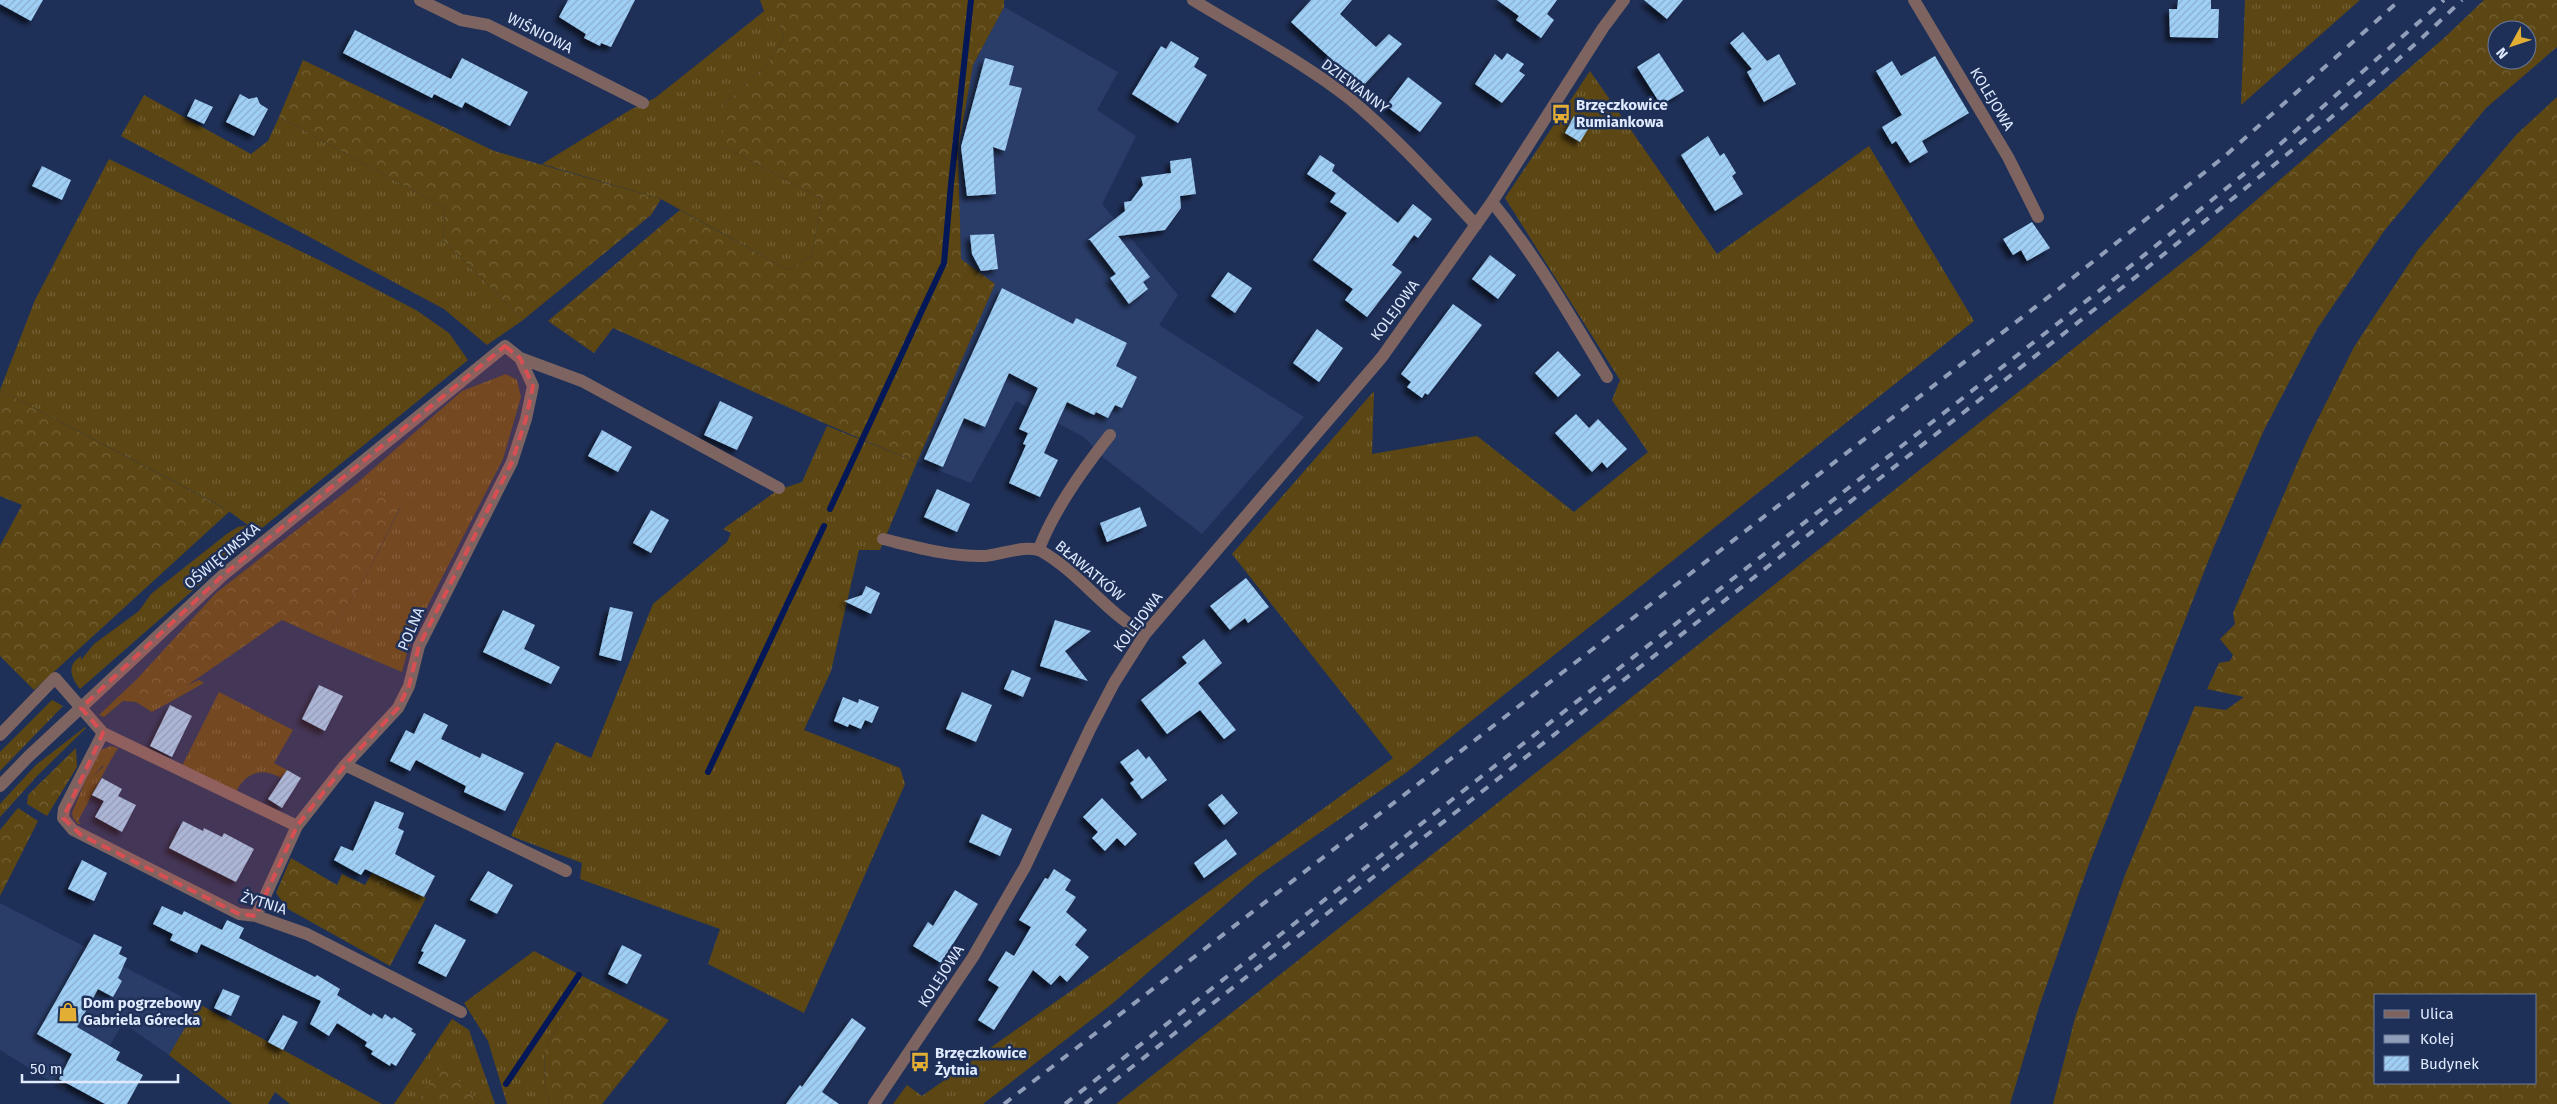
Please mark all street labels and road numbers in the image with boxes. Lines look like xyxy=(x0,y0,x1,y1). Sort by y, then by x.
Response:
street label: WIŚNIOWA xyxy=(504,9,576,57)
street label: DZIEWANNY xyxy=(1318,55,1393,117)
street label: KOLEJOWA xyxy=(1966,64,2018,134)
street label: KOLEJOWA xyxy=(1367,276,1423,344)
street label: OŚWIĘCIMSKA xyxy=(181,519,264,593)
street label: BŁAWATKÓW xyxy=(1052,537,1129,606)
street label: KOLEJOWA xyxy=(1110,588,1167,656)
street label: POLNA xyxy=(394,604,428,653)
street label: ŻYTNIA xyxy=(239,888,290,919)
street label: KOLEJOWA xyxy=(914,941,968,1010)

